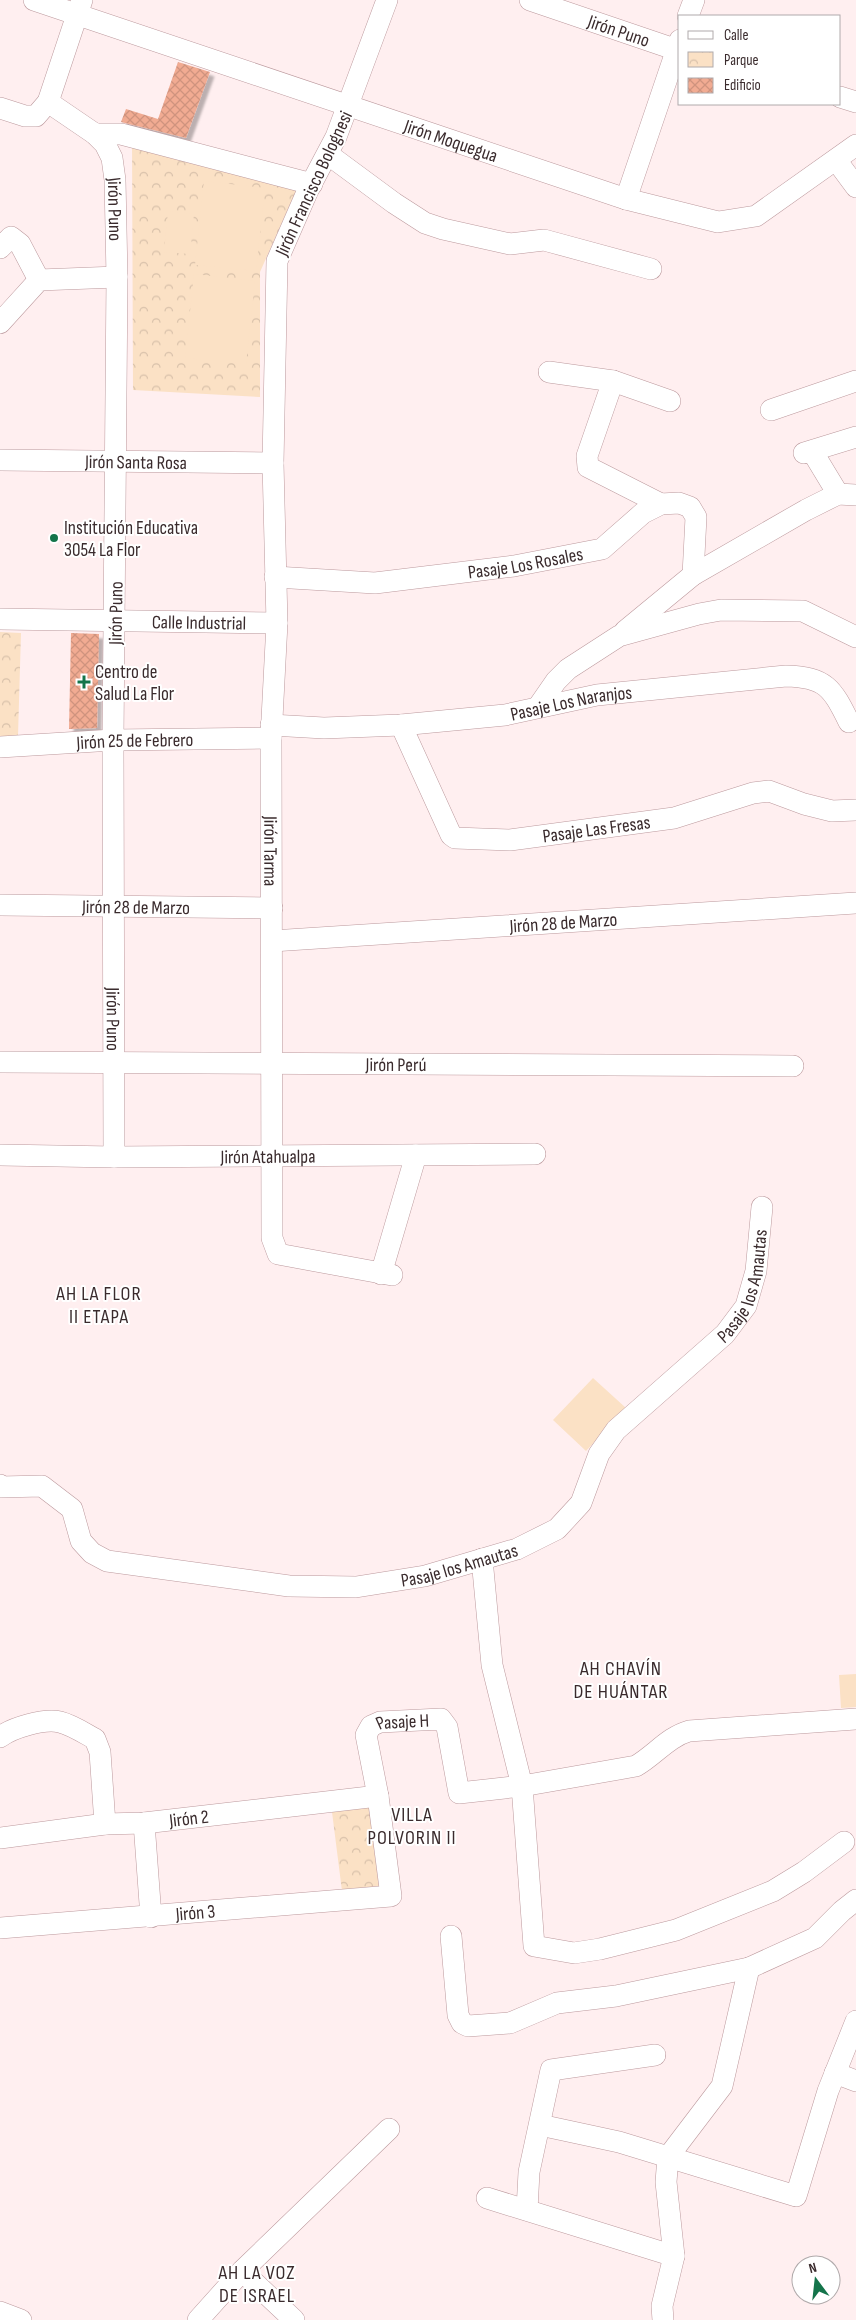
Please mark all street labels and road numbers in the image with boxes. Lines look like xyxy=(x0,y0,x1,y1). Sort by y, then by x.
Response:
street label: Jirón Puno xyxy=(584,10,652,53)
street label: Jirón Francisco Bolognesi xyxy=(270,108,358,261)
street label: Jirón Moquegua xyxy=(400,115,500,168)
street label: Jirón Puno xyxy=(102,175,126,241)
street label: Jirón Santa Rosa xyxy=(84,451,187,475)
street label: Pasaje Los Rosales xyxy=(467,543,585,585)
street label: Jirón Puno xyxy=(104,581,129,646)
street label: Calle Industrial xyxy=(152,611,246,636)
street label: Pasaje Los Naranjos xyxy=(508,682,633,727)
street label: Jirón 25 de Febrero xyxy=(75,729,193,755)
street label: Pasaje Las Fresas xyxy=(541,811,652,849)
street label: Jirón Tarma xyxy=(258,815,281,886)
street label: Jirón 28 de Marzo xyxy=(81,896,190,920)
street label: Jirón 28 de Marzo xyxy=(508,909,618,939)
street label: Jirón Puno xyxy=(101,986,124,1051)
street label: Jirón Perú xyxy=(365,1054,426,1077)
street label: Jirón Atahualpa xyxy=(219,1146,316,1169)
street label: Pasaje los Amautas xyxy=(713,1228,773,1349)
street label: Pasaje los Amautas xyxy=(399,1539,521,1593)
street label: Pasaje H xyxy=(372,1710,430,1735)
street label: Jirón 2 xyxy=(167,1806,210,1833)
street label: Jirón 3 xyxy=(174,1900,216,1927)

